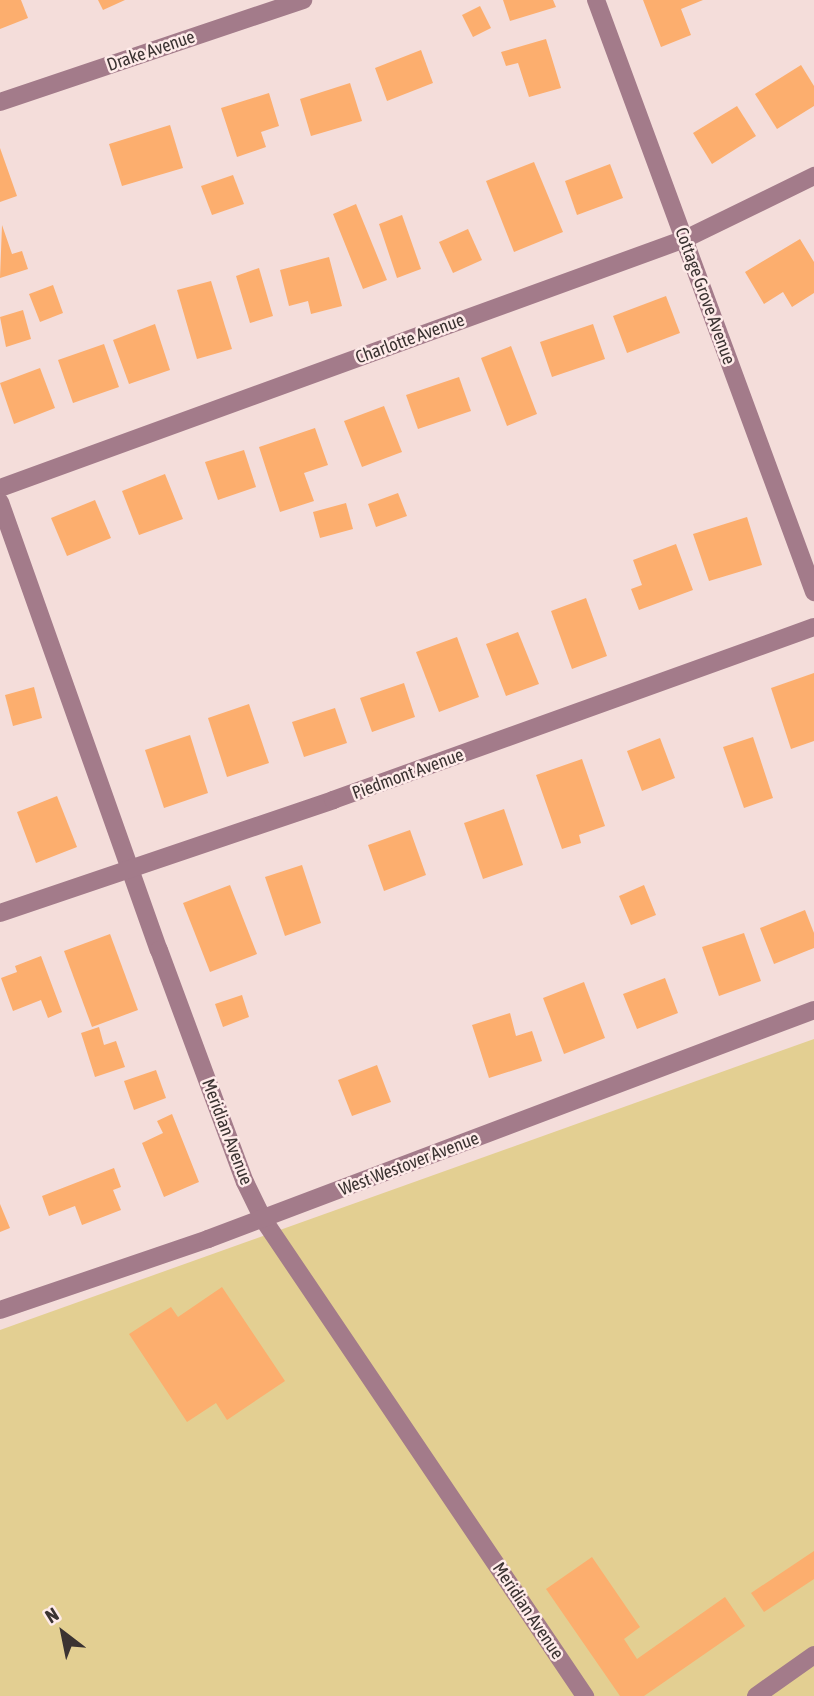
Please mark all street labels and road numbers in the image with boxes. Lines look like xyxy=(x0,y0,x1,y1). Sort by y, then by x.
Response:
street label: Drake Avenue xyxy=(104,26,198,76)
street label: Cottage Grove Avenue xyxy=(670,225,740,367)
street label: Charlotte Avenue xyxy=(353,309,467,369)
street label: Piedmont Avenue xyxy=(349,744,467,804)
street label: Meridian Avenue xyxy=(197,1076,257,1188)
street label: West Westover Avenue xyxy=(336,1127,482,1201)
street label: Meridian Avenue xyxy=(488,1559,568,1663)

